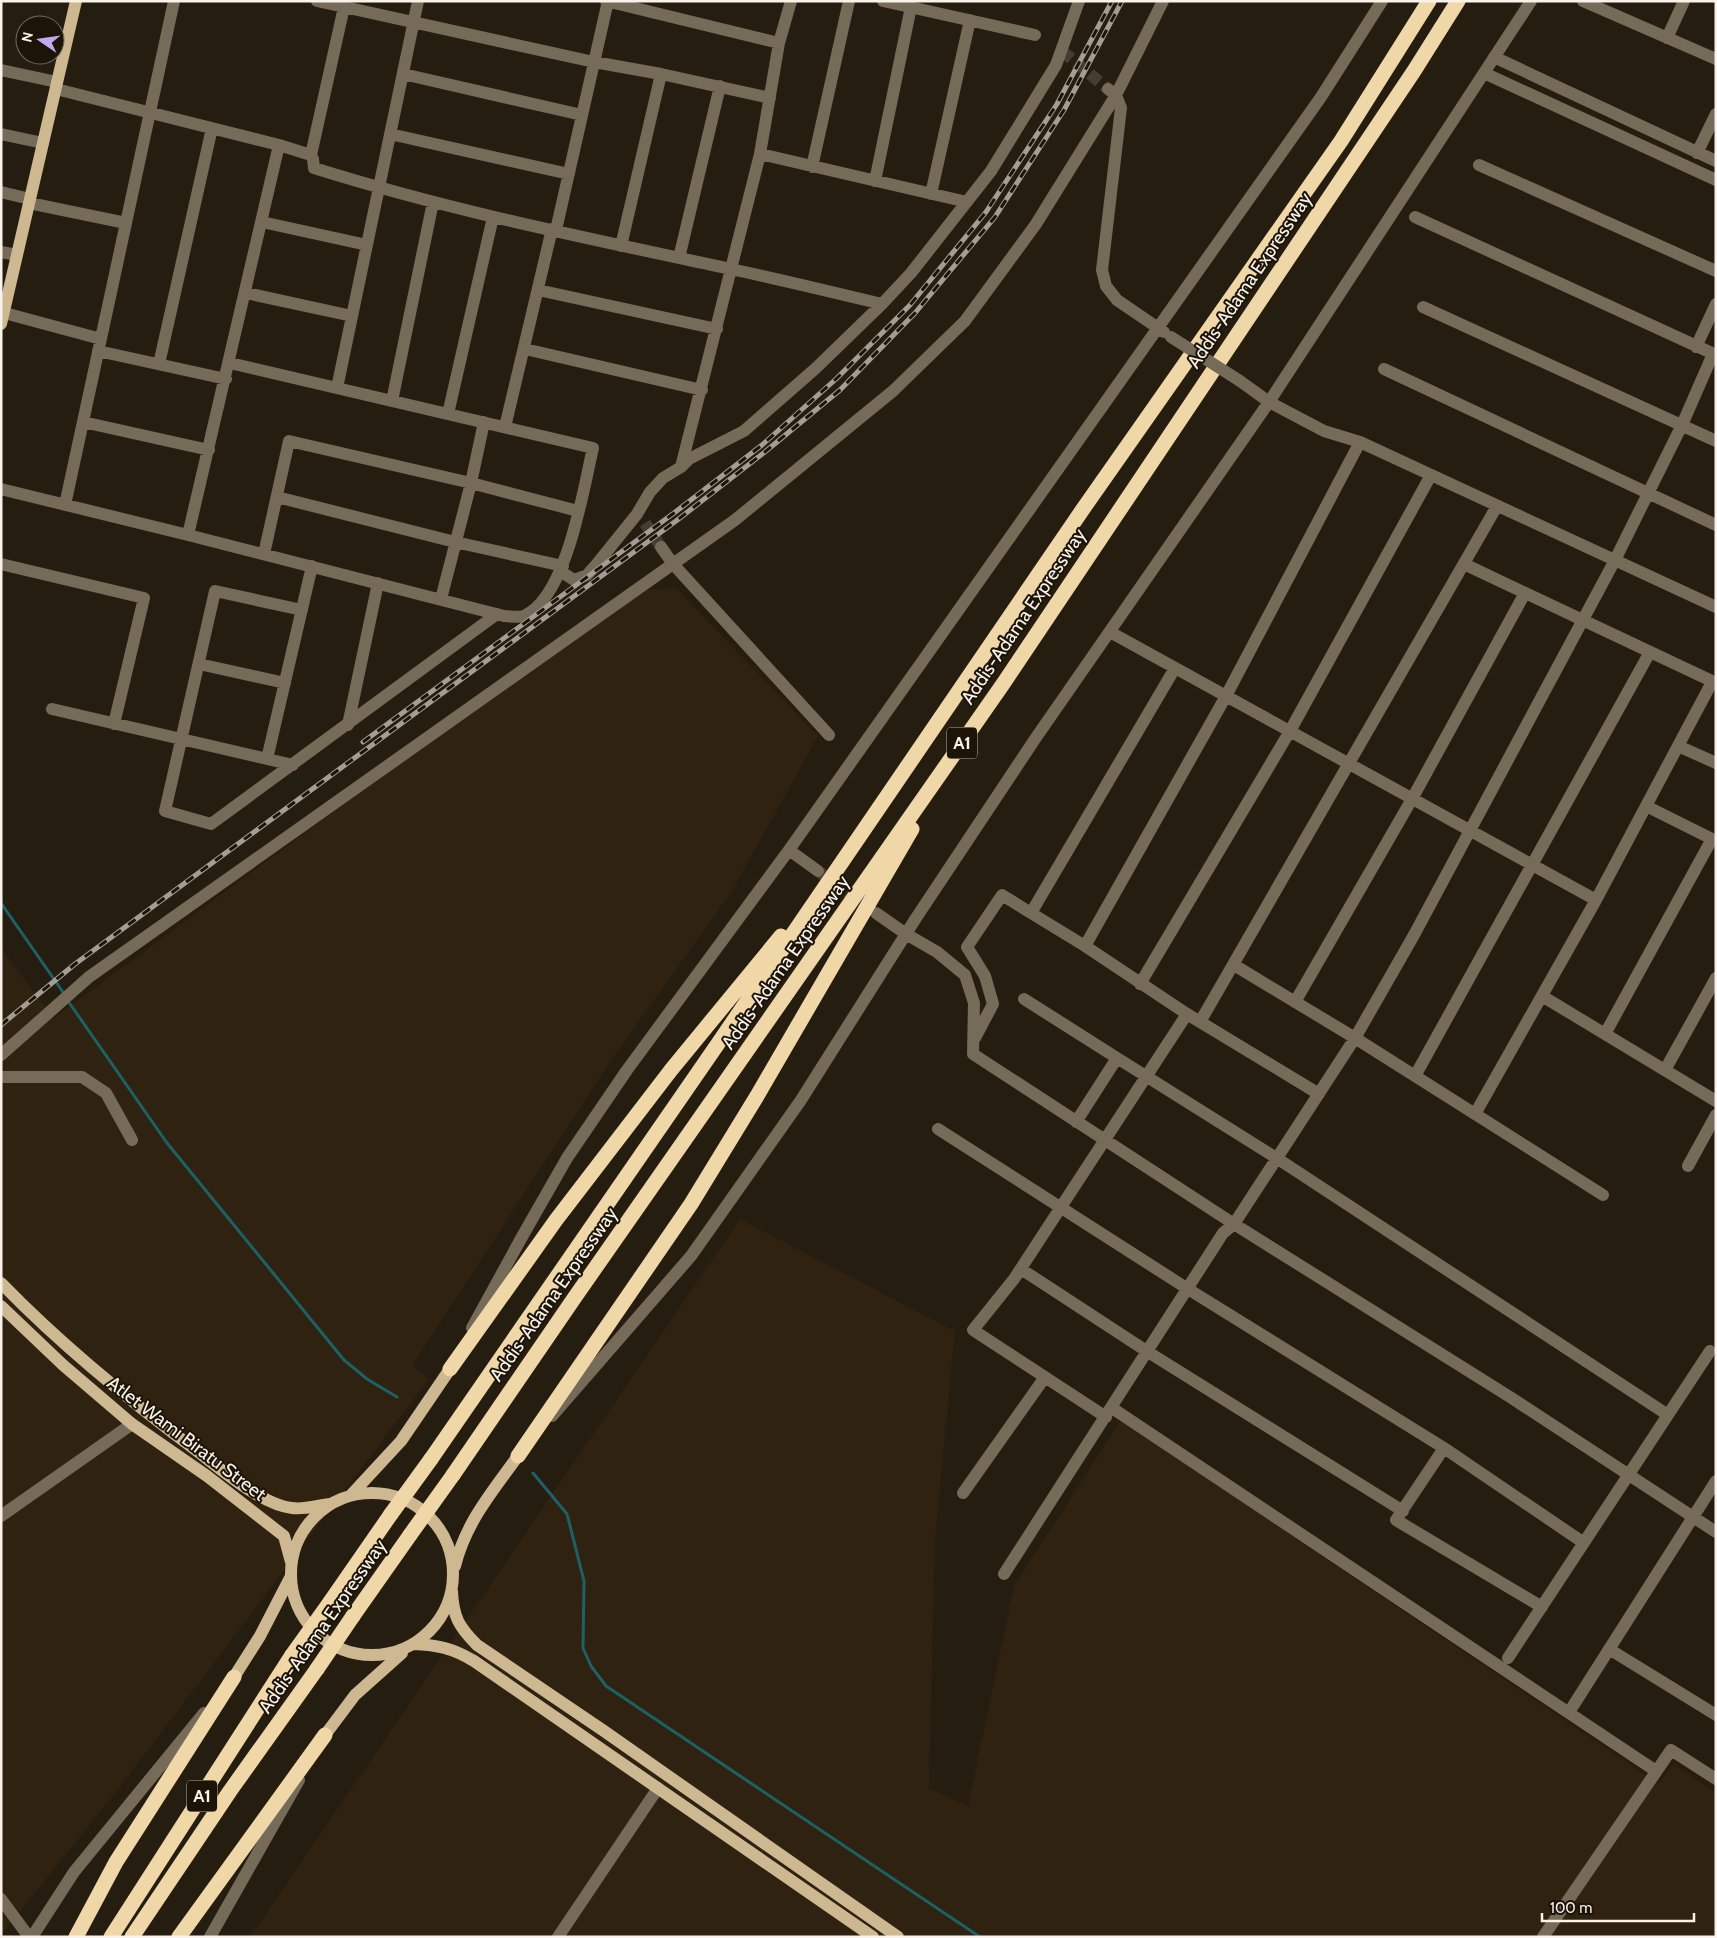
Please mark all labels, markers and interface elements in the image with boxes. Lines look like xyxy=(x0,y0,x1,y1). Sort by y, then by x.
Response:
north arrow xyxy=(15,15,65,65)
text: N xyxy=(17,30,37,44)
street label: Addis-Adama Expressway xyxy=(1182,188,1317,373)
street label: Addis-Adama Expressway xyxy=(956,524,1091,709)
road number: A1 xyxy=(947,728,977,758)
street label: Addis-Adama Expressway xyxy=(717,871,854,1054)
street label: Addis-Adama Expressway xyxy=(485,1203,622,1386)
street label: Atlet Wami Biratu Street xyxy=(103,1371,271,1506)
street label: Addis-Adama Expressway xyxy=(254,1535,391,1718)
road number: A1 xyxy=(187,1780,217,1812)
scale bar xyxy=(1542,1890,1694,1922)
text: 100 m xyxy=(1550,1899,1592,1917)

